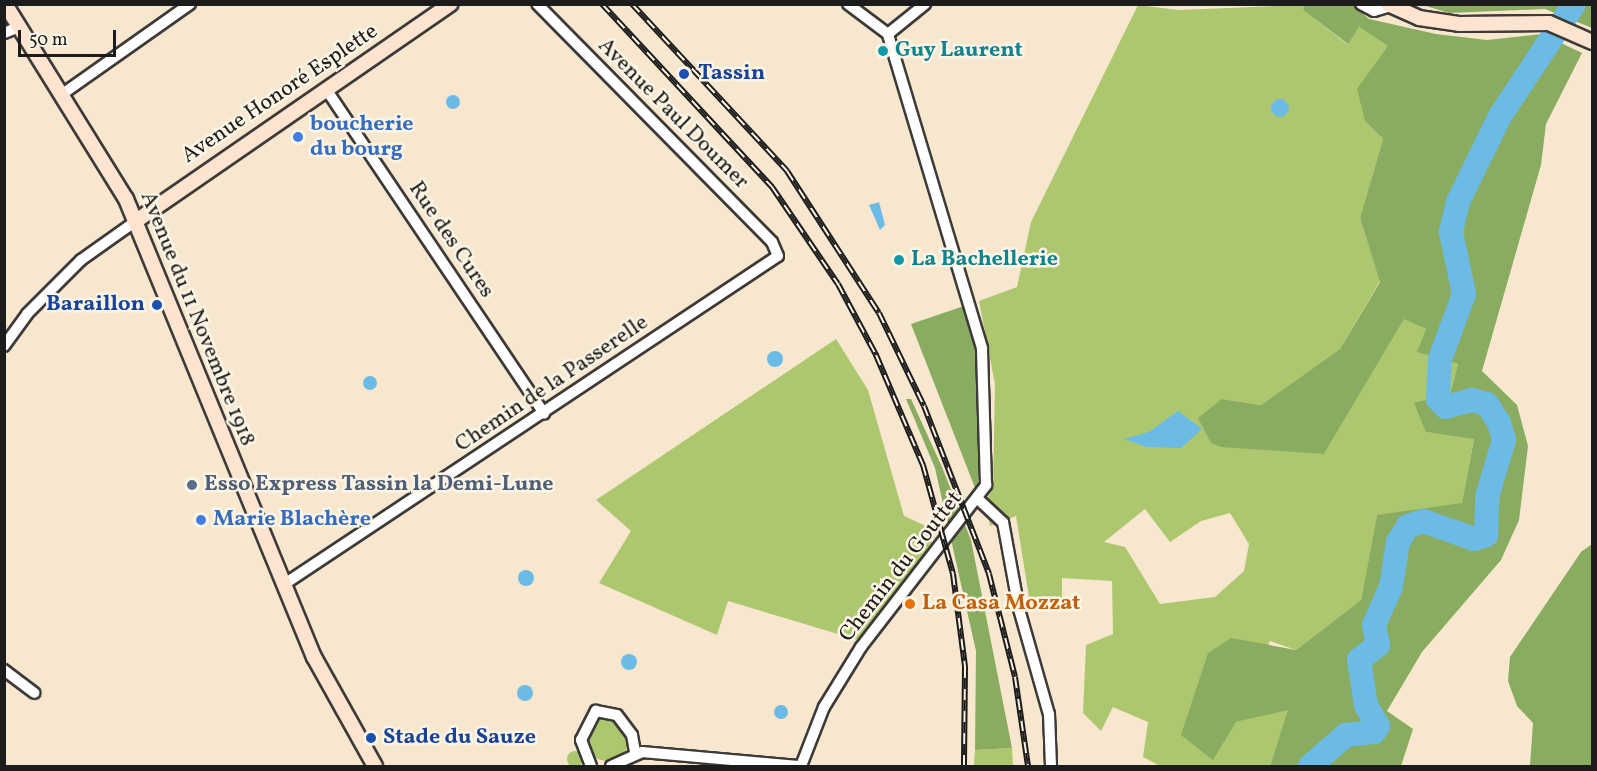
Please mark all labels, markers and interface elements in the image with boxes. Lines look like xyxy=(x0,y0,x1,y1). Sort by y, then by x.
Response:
scale bar xyxy=(21,18,118,56)
street label: Avenue Honoré Esplette xyxy=(177,18,383,170)
text: 50 m xyxy=(29,28,68,53)
street label: Avenue Paul Doumer xyxy=(592,33,754,195)
place label: Guy Laurent xyxy=(895,38,1023,64)
marker: Guy Laurent xyxy=(876,44,890,58)
place label: Tassin xyxy=(698,61,765,87)
marker: Tassin xyxy=(675,65,693,83)
place label: boucherie du bourg xyxy=(310,111,414,162)
marker: boucherie du bourg xyxy=(291,130,305,144)
street label: Rue des Cures xyxy=(402,177,500,303)
street label: Avenue du 11 Novembre 1918 xyxy=(134,188,260,450)
place label: La Bachellerie xyxy=(911,247,1058,273)
marker: La Bachellerie xyxy=(892,253,906,267)
place label: Baraillon xyxy=(46,292,145,318)
marker: Baraillon xyxy=(150,298,164,312)
street label: Chemin de la Passerelle xyxy=(451,310,653,458)
place label: Esso Express Tassin la Demi-Lune xyxy=(204,472,554,498)
marker: Esso Express Tassin la Demi-Lune xyxy=(185,478,199,492)
street label: Chemin du Gouttet xyxy=(834,486,968,648)
place label: Marie Blachère xyxy=(213,507,371,533)
marker: Marie Blachère xyxy=(194,513,208,527)
place label: La Casa Mozzat xyxy=(922,591,1080,617)
marker: La Casa Mozzat xyxy=(903,597,917,611)
place label: Stade du Sauze xyxy=(383,725,536,751)
marker: Stade du Sauze xyxy=(364,731,378,745)

